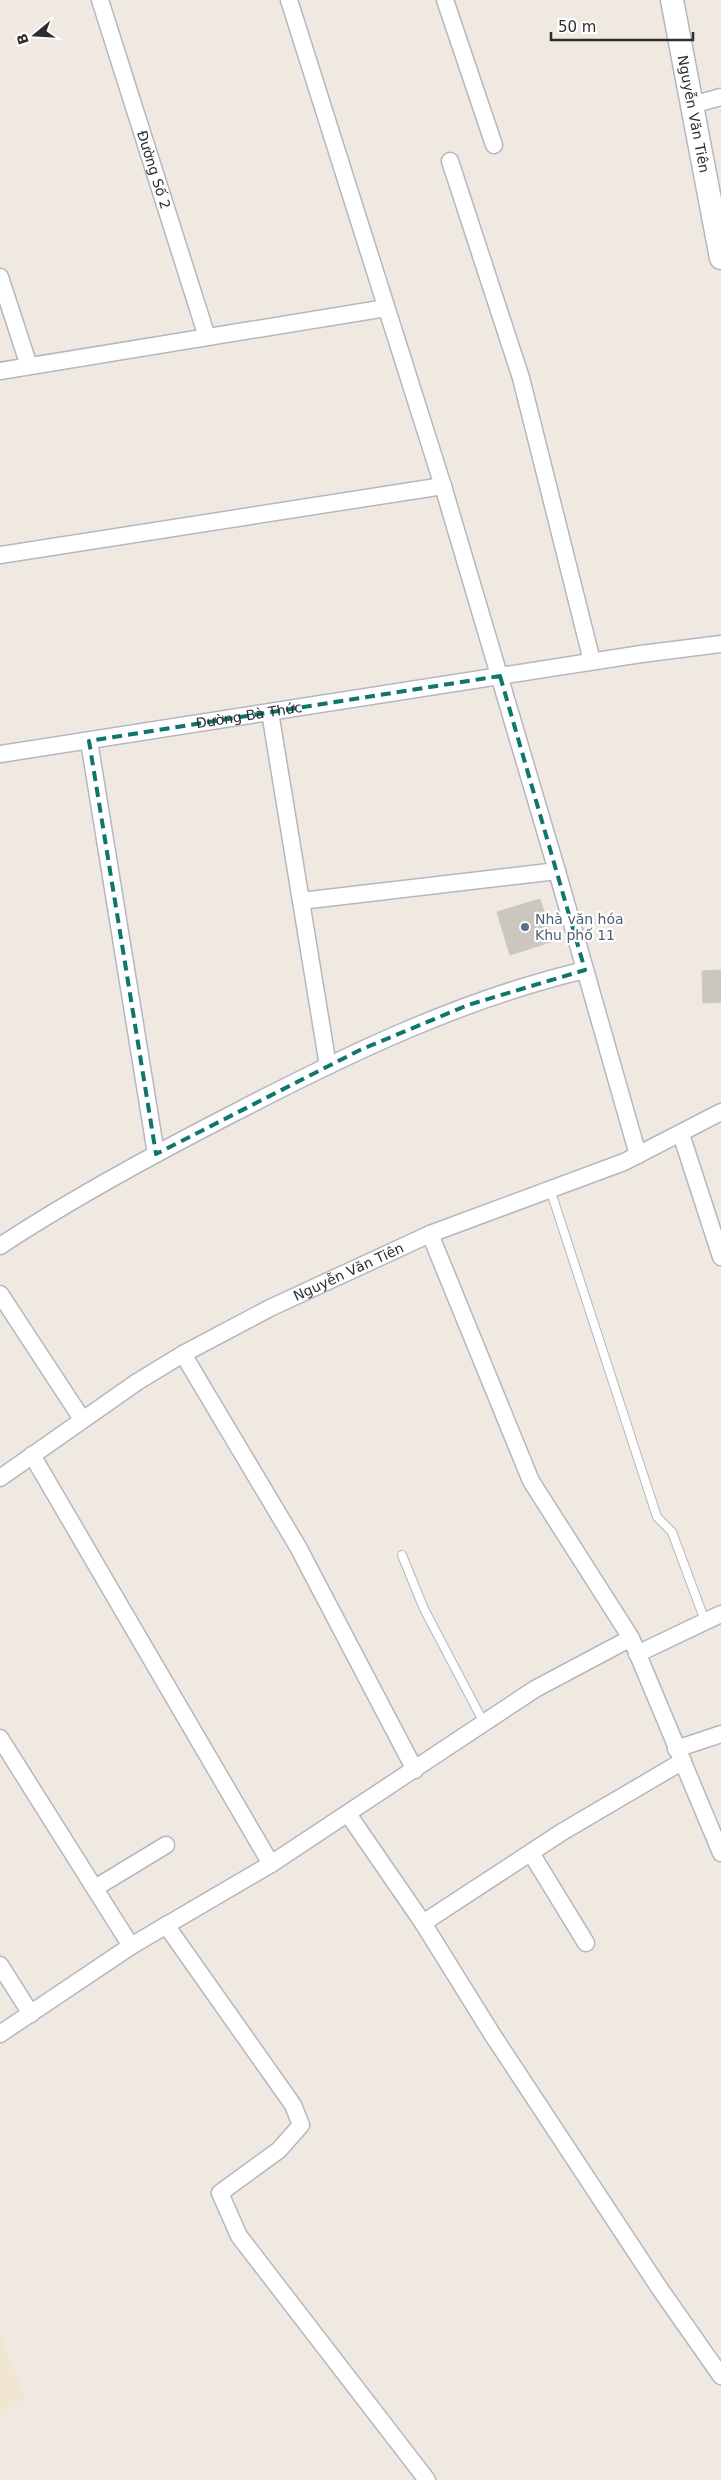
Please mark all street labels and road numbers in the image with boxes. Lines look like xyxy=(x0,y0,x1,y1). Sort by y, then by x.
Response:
street label: Nguyễn Văn Tiên xyxy=(675,54,713,174)
street label: Đường Số 2 xyxy=(134,128,174,211)
street label: Đường Bà Thức xyxy=(195,699,303,731)
street label: Nguyễn Văn Tiên xyxy=(291,1239,406,1304)

